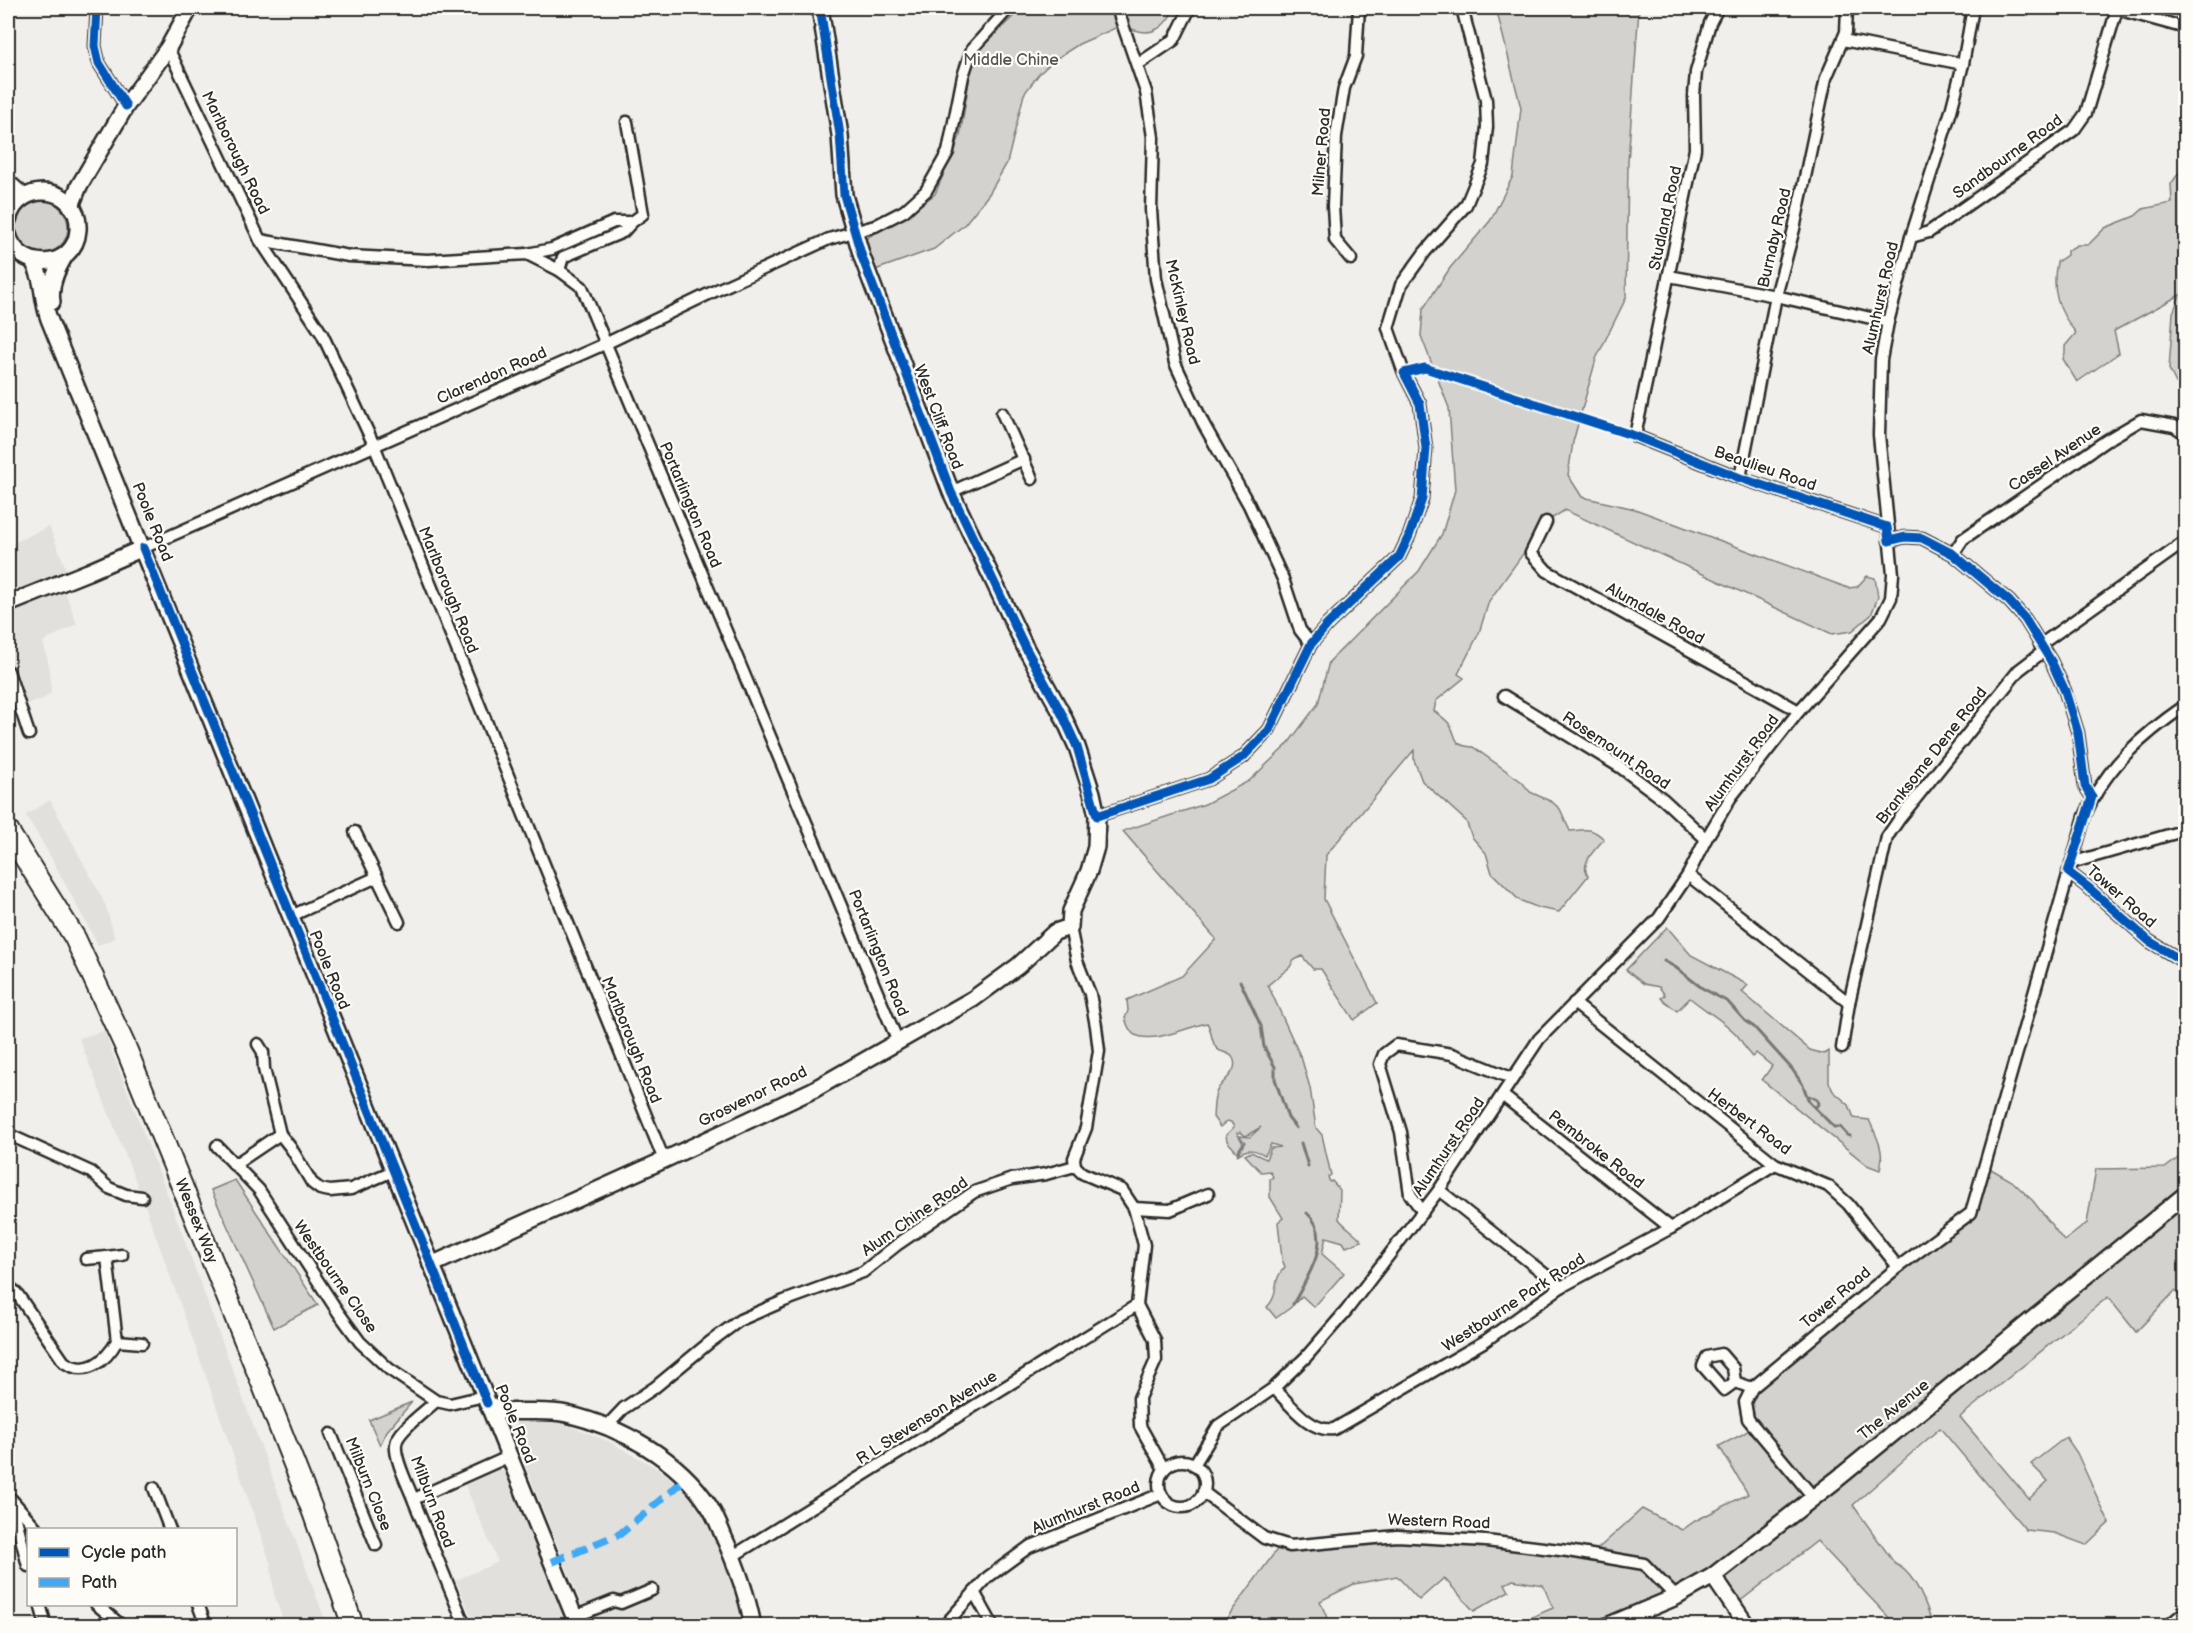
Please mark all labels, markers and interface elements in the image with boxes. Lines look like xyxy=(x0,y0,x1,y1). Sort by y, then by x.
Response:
park label: Middle Chine xyxy=(963,51,1059,70)
street label: Marlborough Road xyxy=(197,88,273,218)
street label: Milner Road xyxy=(1309,107,1335,197)
street label: Sandbourne Road xyxy=(1949,111,2067,203)
street label: Studland Road xyxy=(1646,164,1686,272)
street label: Burnaby Road xyxy=(1754,186,1796,290)
street label: Alumhurst Road xyxy=(1859,240,1903,356)
street label: McKinley Road xyxy=(1161,258,1203,366)
street label: Clarendon Road xyxy=(434,343,550,409)
street label: West Cliff Road xyxy=(909,362,967,472)
street label: Cassel Avenue xyxy=(2005,420,2105,496)
street label: Portarlington Road xyxy=(655,439,725,571)
street label: Beaulieu Road xyxy=(1711,443,1819,495)
street label: Poole Road xyxy=(128,480,176,564)
street label: Marlborough Road xyxy=(414,524,482,656)
street label: Alumdale Road xyxy=(1602,579,1708,649)
street label: Branksome Dene Road xyxy=(1873,684,1991,828)
street label: Rosemount Road xyxy=(1559,708,1673,794)
street label: Alumhurst Road xyxy=(1701,711,1783,815)
street label: Tower Road xyxy=(2082,862,2160,932)
street label: Portarlington Road xyxy=(844,887,912,1019)
street label: Poole Road xyxy=(305,928,353,1012)
street label: Marlborough Road xyxy=(597,974,665,1106)
street label: Grosvenor Road xyxy=(696,1063,810,1131)
street label: Herbert Road xyxy=(1704,1085,1794,1159)
street label: Alumhurst Road xyxy=(1409,1094,1489,1200)
street label: Pembroke Road xyxy=(1544,1107,1648,1193)
street label: Alum Chine Road xyxy=(858,1173,972,1261)
street label: Wessex Way xyxy=(170,1176,222,1267)
street label: Westbourne Close xyxy=(289,1217,381,1337)
street label: Westbourne Park Road xyxy=(1439,1250,1589,1356)
street label: Tower Road xyxy=(1797,1263,1875,1333)
street label: R L Stevenson Avenue xyxy=(853,1367,1001,1469)
street label: The Avenue xyxy=(1855,1375,1934,1444)
street label: Poole Road xyxy=(491,1382,539,1466)
street label: Milburn Close xyxy=(341,1434,396,1534)
street label: Milburn Road xyxy=(406,1453,458,1551)
street label: Alumhurst Road xyxy=(1029,1478,1143,1538)
street label: Western Road xyxy=(1387,1511,1491,1533)
legend xyxy=(27,1528,237,1606)
text: Cycle path xyxy=(81,1542,167,1563)
text: Path xyxy=(81,1572,117,1593)

